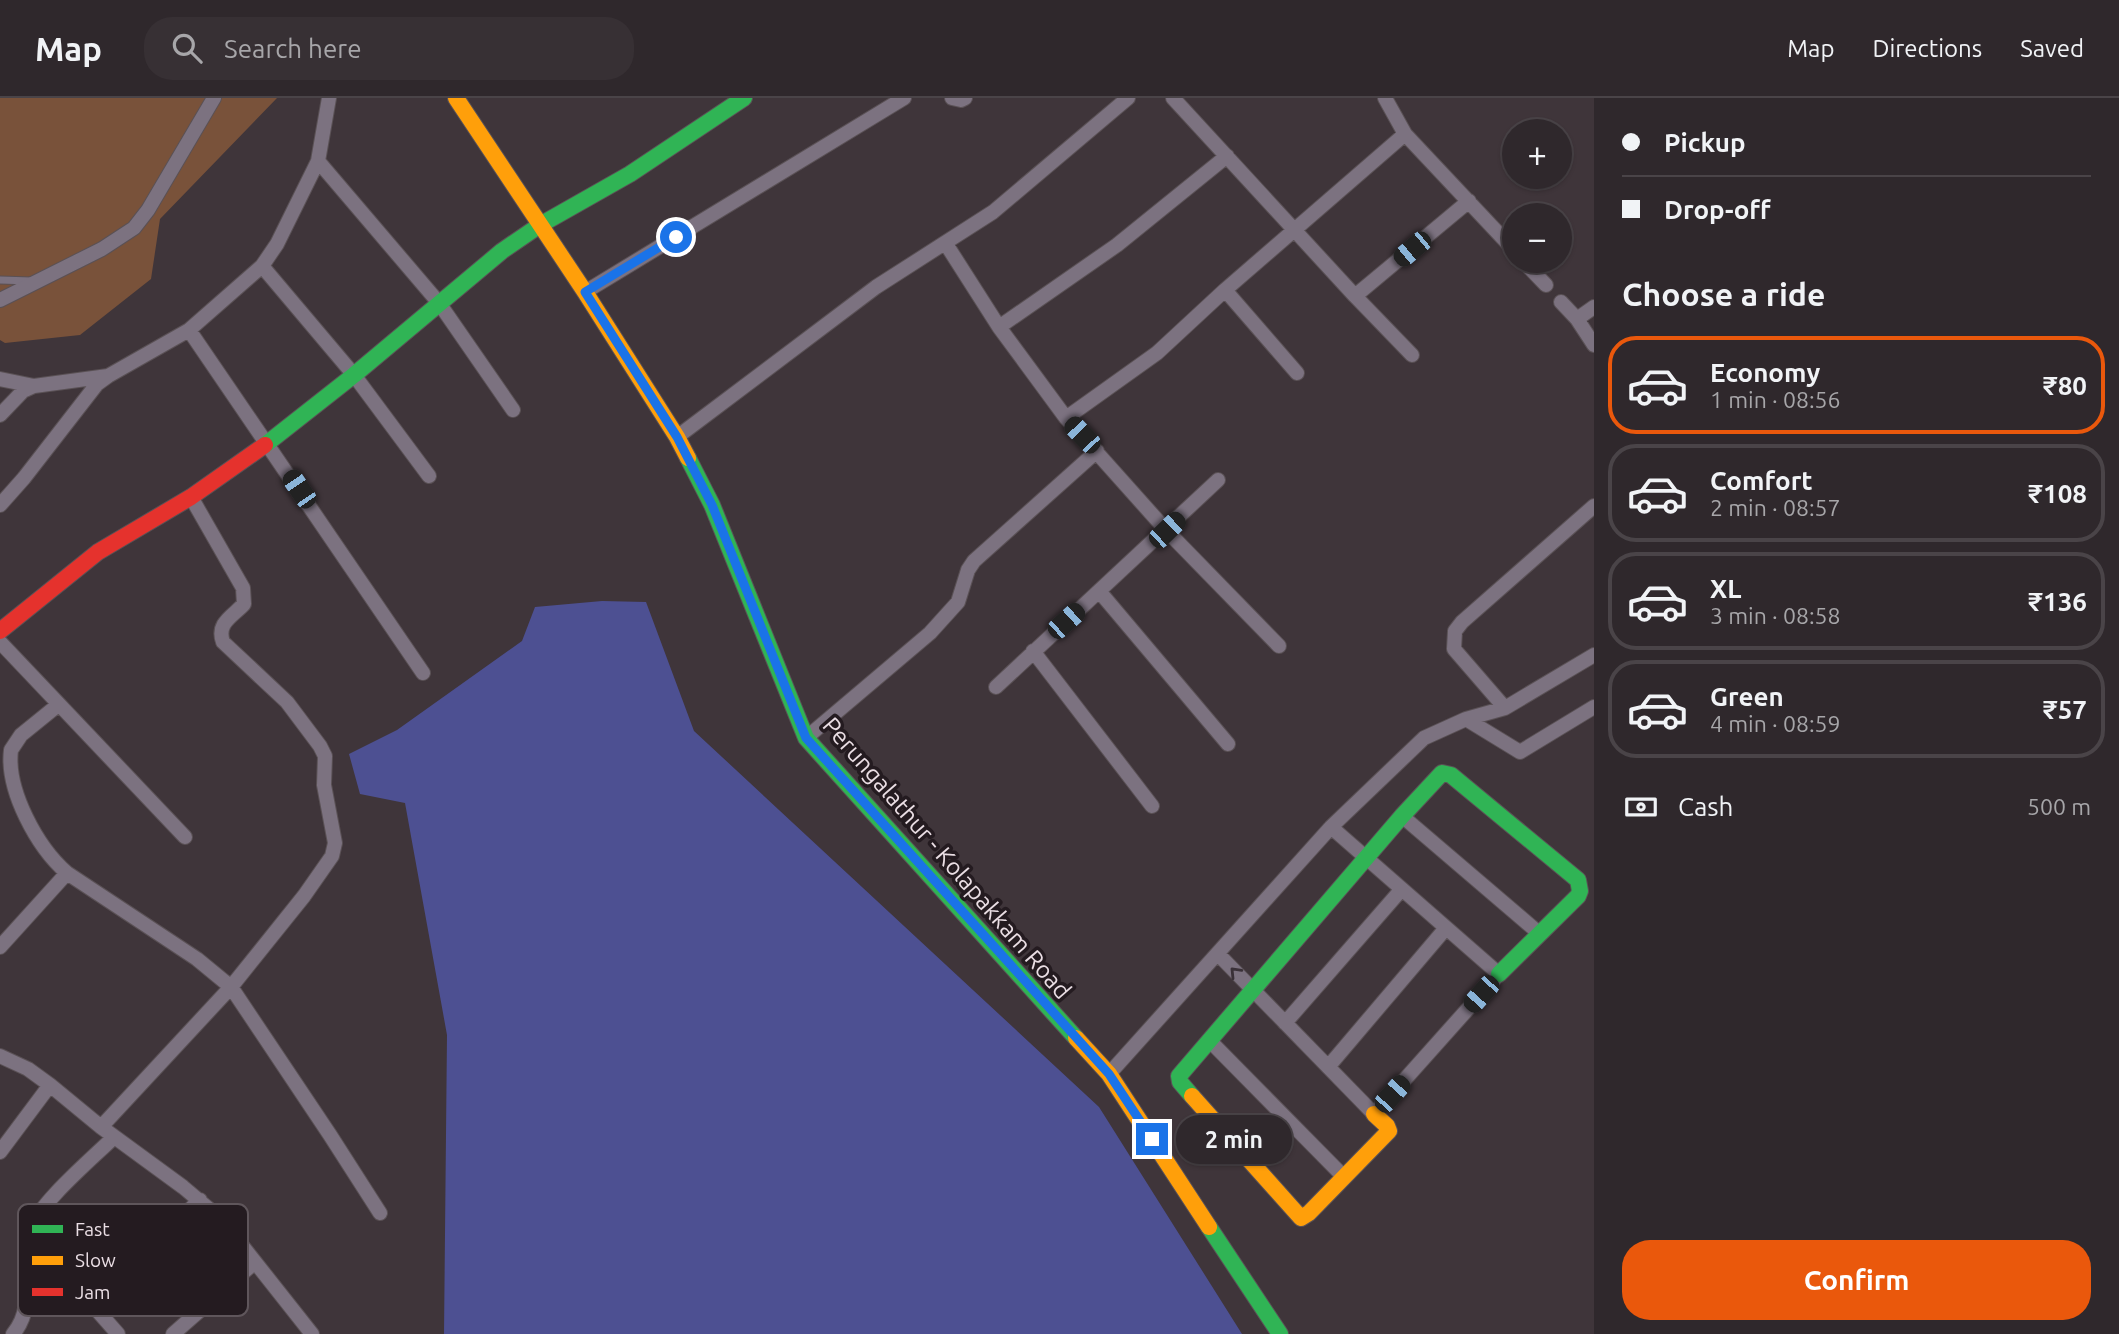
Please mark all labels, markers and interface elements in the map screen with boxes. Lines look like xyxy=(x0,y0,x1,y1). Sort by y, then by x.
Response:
search box xyxy=(144,17,634,80)
icon: search xyxy=(168,29,206,67)
text: Map xyxy=(35,30,102,67)
text: Search here xyxy=(224,34,362,63)
text: Map xyxy=(1787,35,1834,62)
text: Directions xyxy=(1872,35,1982,62)
text: Saved xyxy=(2020,35,2084,62)
map controls xyxy=(1502,119,1572,273)
button: + xyxy=(1502,119,1572,189)
text: Pickup xyxy=(1664,128,1746,157)
text: Drop-off xyxy=(1664,195,1771,224)
button: − xyxy=(1502,203,1572,273)
route start xyxy=(660,221,692,253)
car xyxy=(1390,227,1435,271)
text: Choose a ride xyxy=(1622,276,1825,312)
icon: car xyxy=(1626,354,1689,417)
text: Economy xyxy=(1710,358,1820,387)
text: ₹80 xyxy=(2043,371,2087,400)
text: 1 min · 08:56 xyxy=(1710,387,1841,412)
car xyxy=(1060,413,1105,457)
icon: car xyxy=(1626,462,1689,525)
car xyxy=(279,466,320,512)
text: Comfort xyxy=(1710,466,1813,495)
text: ₹108 xyxy=(2028,479,2087,508)
text: 2 min · 08:57 xyxy=(1710,495,1841,520)
car xyxy=(1145,508,1190,552)
icon: car xyxy=(1626,570,1689,633)
text: XL xyxy=(1710,574,1741,603)
text: ₹136 xyxy=(2028,587,2087,616)
car xyxy=(1044,599,1089,643)
text: 3 min · 08:58 xyxy=(1710,603,1841,628)
icon: car xyxy=(1626,678,1689,741)
text: Green xyxy=(1710,682,1784,711)
text: ₹57 xyxy=(2043,695,2087,724)
text: 4 min · 08:59 xyxy=(1710,711,1841,736)
street label: Perungalathur - Kolapakkam Road xyxy=(817,712,1077,1004)
icon: cash xyxy=(1622,788,1660,826)
text: Cash xyxy=(1678,792,1733,821)
text: 500 m xyxy=(2027,794,2091,819)
one-way arrow xyxy=(1230,967,1243,980)
car xyxy=(1460,971,1503,1017)
car xyxy=(1371,1071,1414,1117)
callout: 2 min xyxy=(1176,1114,1292,1164)
route end xyxy=(1136,1123,1168,1155)
text: 2 min xyxy=(1205,1127,1263,1152)
legend xyxy=(18,1204,248,1316)
text: Fast xyxy=(75,1218,110,1240)
button: Confirm xyxy=(1622,1240,2091,1320)
text: Slow xyxy=(75,1249,116,1271)
text: Jam xyxy=(75,1281,111,1303)

